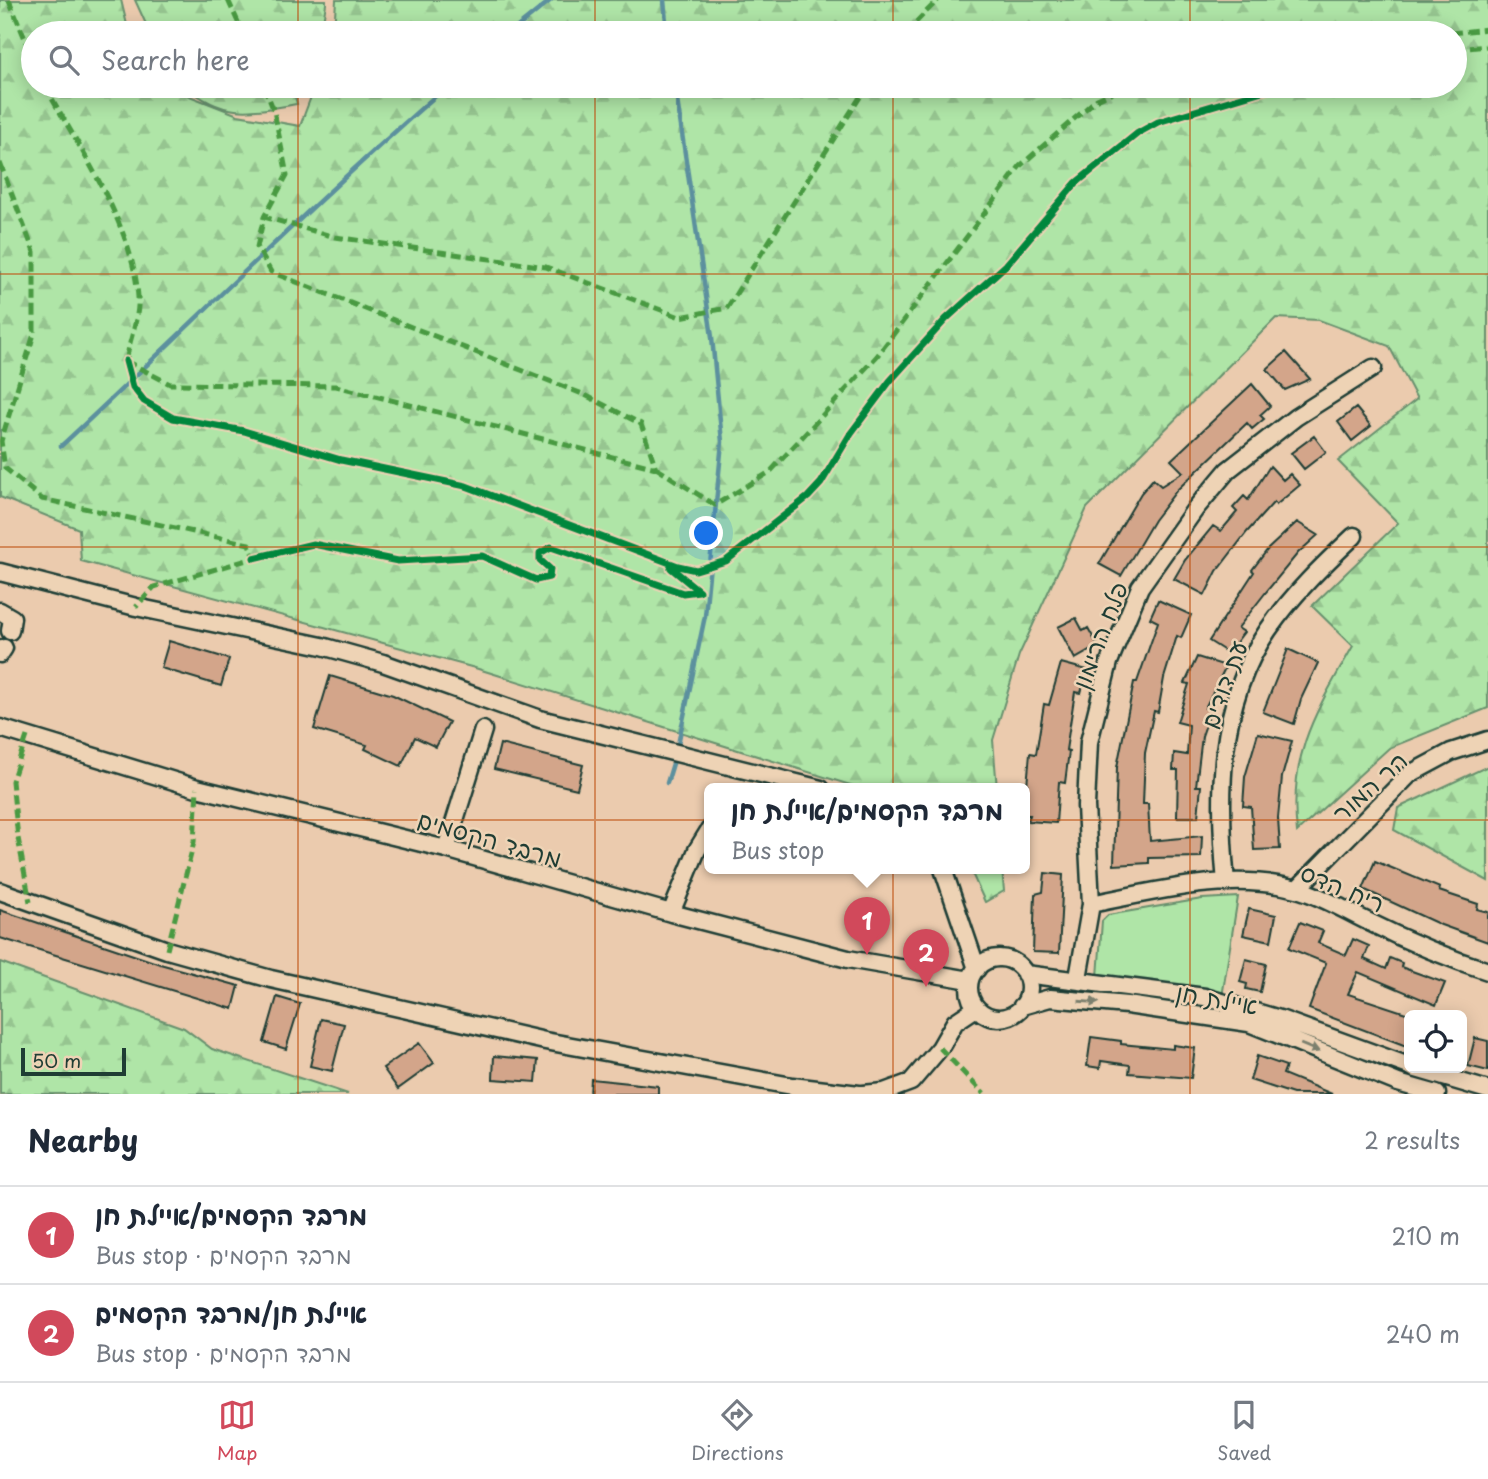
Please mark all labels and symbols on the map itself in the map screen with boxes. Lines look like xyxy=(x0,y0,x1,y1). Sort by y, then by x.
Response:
your location xyxy=(689,516,723,550)
street label: פלח הרימון xyxy=(1062,576,1136,694)
street label: עת דודים xyxy=(1190,635,1256,733)
street label: הר המור xyxy=(1323,742,1415,830)
street label: מרבד הקסמים xyxy=(414,800,566,876)
street label: ריח הדס xyxy=(1295,853,1391,921)
pin: 1 xyxy=(844,897,890,955)
pin: 2 xyxy=(903,929,949,987)
street label: איילת חן xyxy=(1173,973,1261,1023)
one-way arrow xyxy=(1078,997,1100,1008)
one-way arrow xyxy=(1300,1042,1321,1053)
scale bar xyxy=(21,1045,126,1077)

